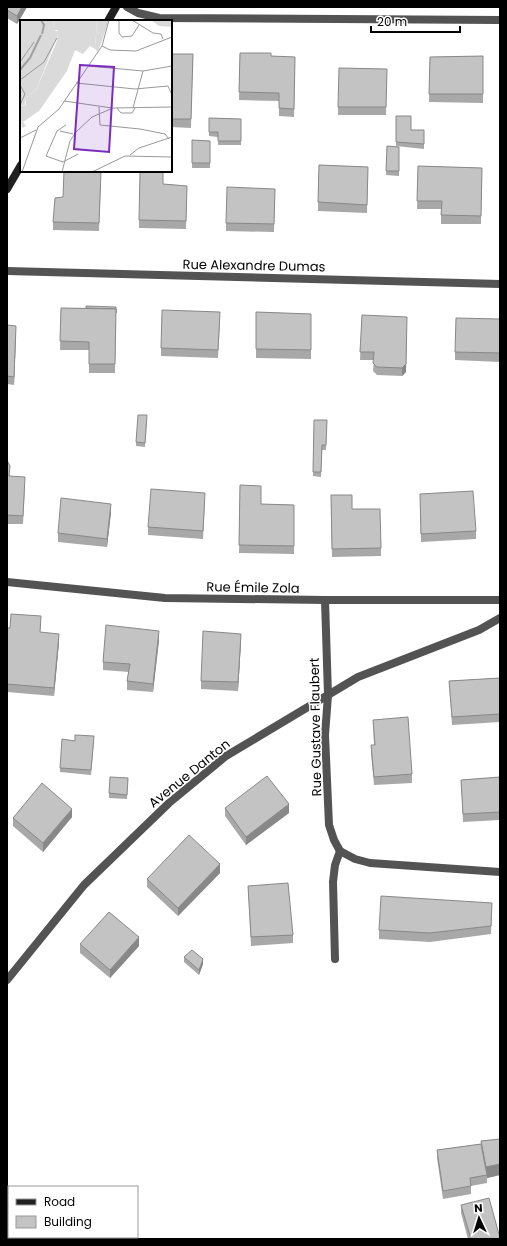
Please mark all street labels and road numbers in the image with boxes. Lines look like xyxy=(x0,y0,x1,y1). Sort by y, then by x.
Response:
street label: Rue Alexandre Dumas xyxy=(182,255,326,276)
street label: Rue Émile Zola xyxy=(206,577,300,598)
street label: Rue Gustave Flaubert xyxy=(305,657,326,796)
street label: Avenue Danton xyxy=(144,735,234,812)

